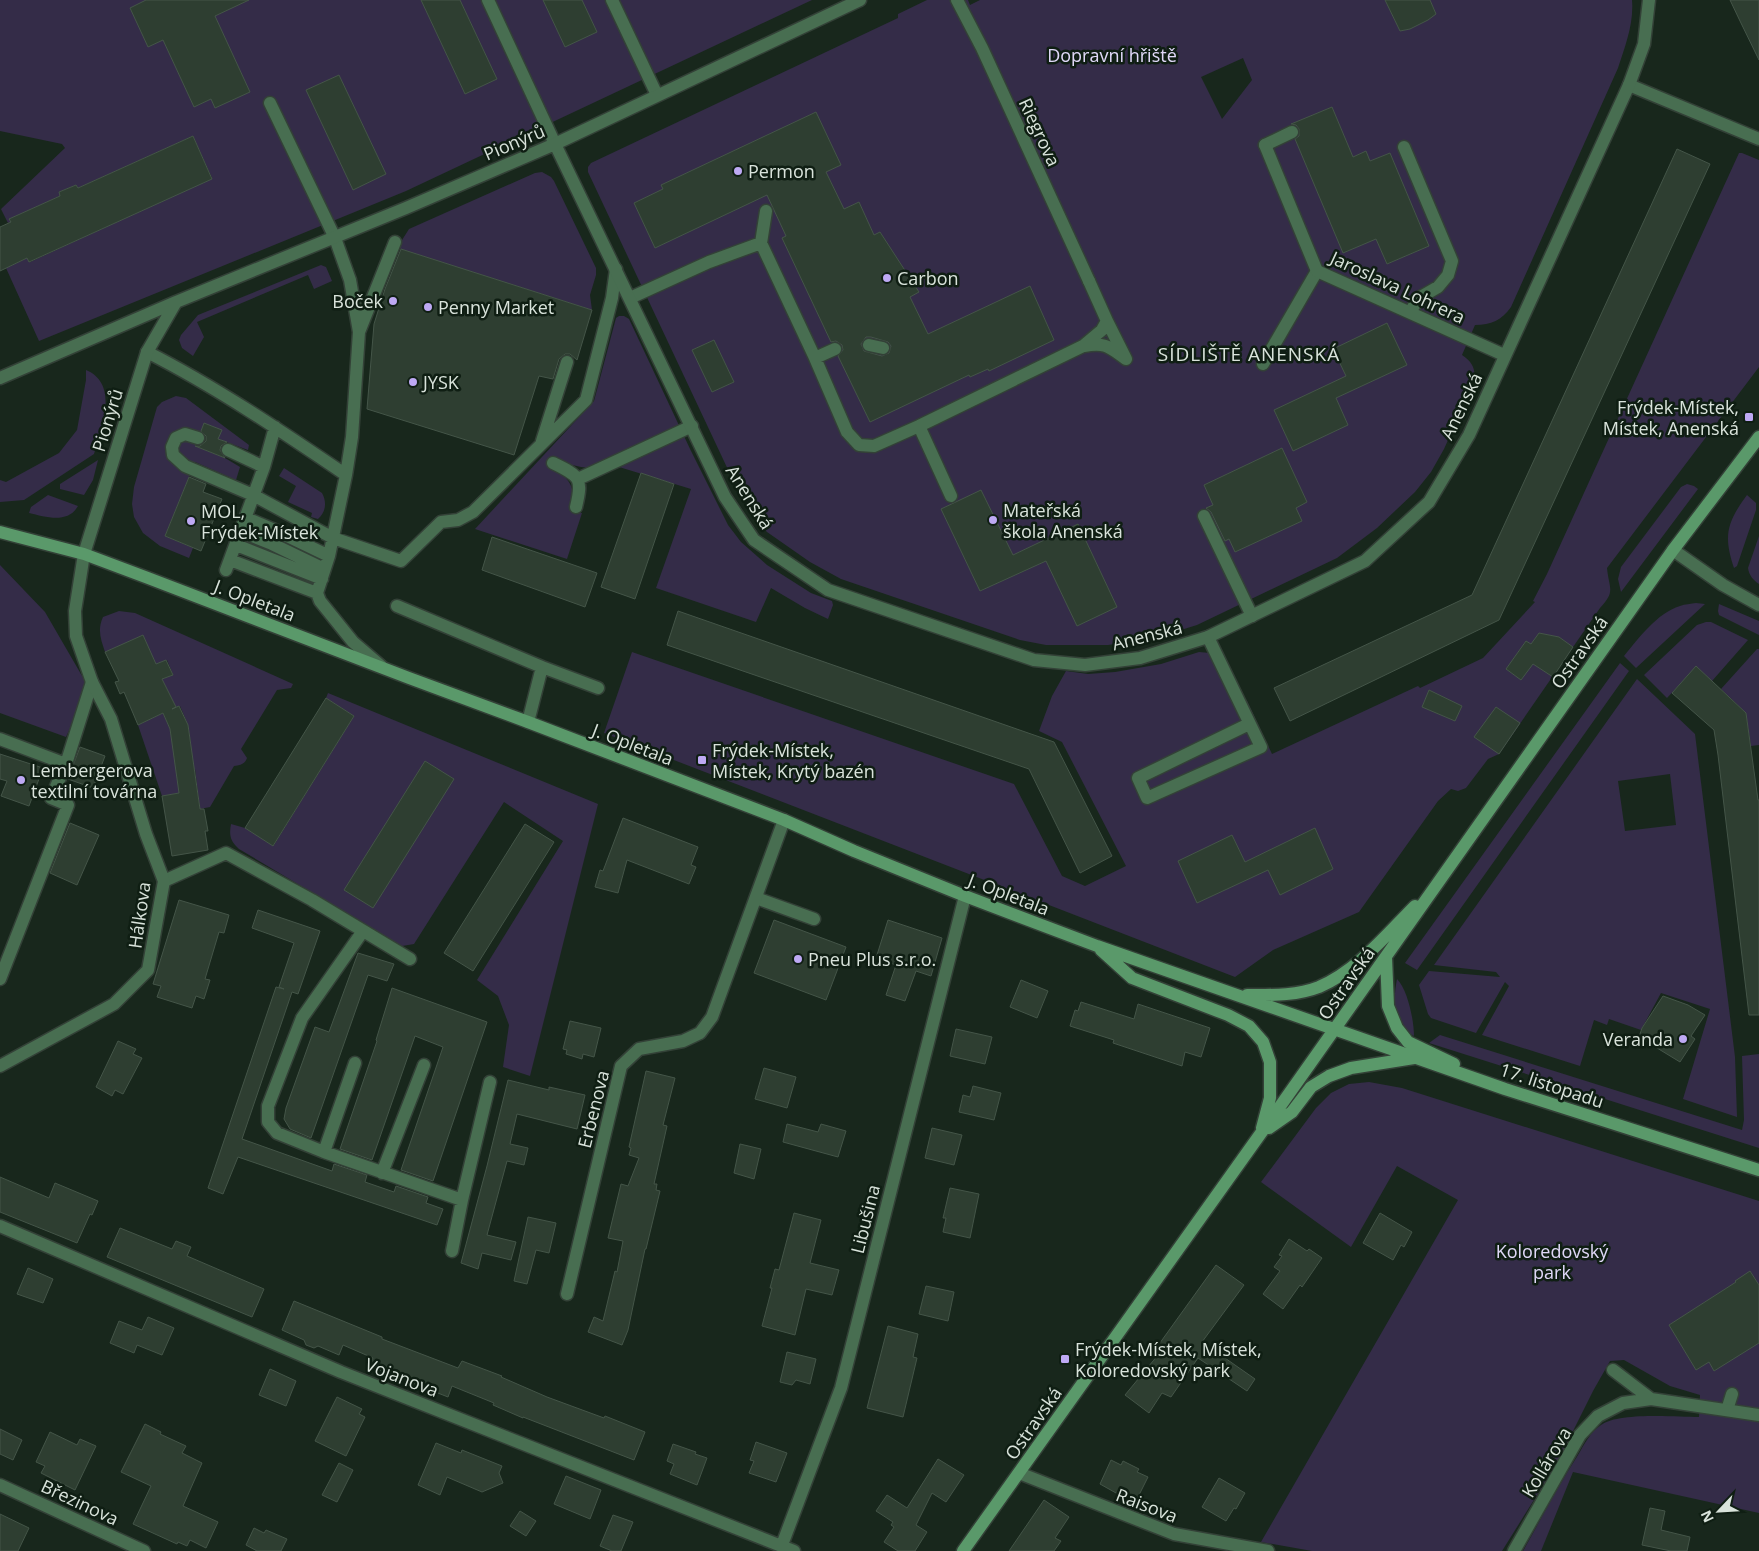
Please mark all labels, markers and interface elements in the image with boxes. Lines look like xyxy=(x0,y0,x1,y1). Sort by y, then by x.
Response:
park label: Dopravní hřiště xyxy=(1047,43,1177,67)
street label: Riegrova xyxy=(1014,94,1066,170)
street label: Pionýrů xyxy=(480,118,548,166)
place label: Permon xyxy=(748,159,815,183)
marker: Permon xyxy=(732,165,744,177)
street label: Jaroslava Lohrera xyxy=(1325,244,1469,329)
place label: Carbon xyxy=(897,266,959,290)
marker: Carbon xyxy=(881,272,893,284)
place label: Boček xyxy=(332,289,384,313)
marker: Boček xyxy=(387,295,399,307)
place label: Penny Market xyxy=(438,295,554,319)
marker: Penny Market xyxy=(422,301,434,313)
district label: SÍDLIŠTĚ ANENSKÁ xyxy=(1158,341,1340,367)
street label: Anenská xyxy=(1435,369,1487,443)
place label: JYSK xyxy=(421,370,460,394)
marker: JYSK xyxy=(407,376,419,388)
street label: Pionýrů xyxy=(86,386,128,454)
place label: Frýdek-Místek, Místek, Anenská xyxy=(1603,395,1739,440)
marker: Frýdek-Místek, Místek, Anenská xyxy=(1743,411,1755,423)
street label: Anenská xyxy=(721,460,779,534)
place label: Mateřská škola Anenská xyxy=(1003,498,1123,543)
place label: MOL, Frýdek-Místek xyxy=(201,499,319,544)
marker: Mateřská škola Anenská xyxy=(987,514,999,526)
marker: MOL, Frýdek-Místek xyxy=(185,515,197,527)
street label: J. Opletala xyxy=(209,573,299,626)
street label: Ostravská xyxy=(1545,611,1613,693)
street label: Anenská xyxy=(1109,615,1185,655)
street label: J. Opletala xyxy=(587,717,677,770)
place label: Frýdek-Místek, Místek, Krytý bazén xyxy=(712,738,875,783)
marker: Frýdek-Místek, Místek, Krytý bazén xyxy=(696,754,708,766)
place label: Lembergerova textilní továrna xyxy=(31,758,157,803)
marker: Lembergerova textilní továrna xyxy=(15,774,27,786)
street label: J. Opletala xyxy=(963,867,1053,920)
street label: Hálkova xyxy=(122,880,156,950)
street label: Ostravská xyxy=(1312,942,1380,1024)
place label: Pneu Plus s.r.o. xyxy=(808,947,936,971)
marker: Pneu Plus s.r.o. xyxy=(792,953,804,965)
place label: Veranda xyxy=(1603,1027,1673,1051)
marker: Veranda xyxy=(1677,1033,1689,1045)
street label: 17. listopadu xyxy=(1497,1057,1607,1113)
street label: Erbenova xyxy=(572,1068,614,1150)
street label: Libušina xyxy=(845,1182,885,1256)
park label: Koloredovský park xyxy=(1496,1239,1609,1284)
place label: Frýdek-Místek, Místek, Koloredovský park xyxy=(1075,1337,1262,1382)
street label: Vojanova xyxy=(362,1352,442,1402)
marker: Frýdek-Místek, Místek, Koloredovský park xyxy=(1059,1353,1071,1365)
street label: Ostravská xyxy=(999,1382,1067,1464)
street label: Kollárova xyxy=(1516,1422,1576,1502)
street label: Březinova xyxy=(37,1474,123,1530)
street label: Raisova xyxy=(1113,1482,1181,1528)
north arrow xyxy=(1694,1486,1744,1536)
text: N xyxy=(1696,1508,1718,1526)

